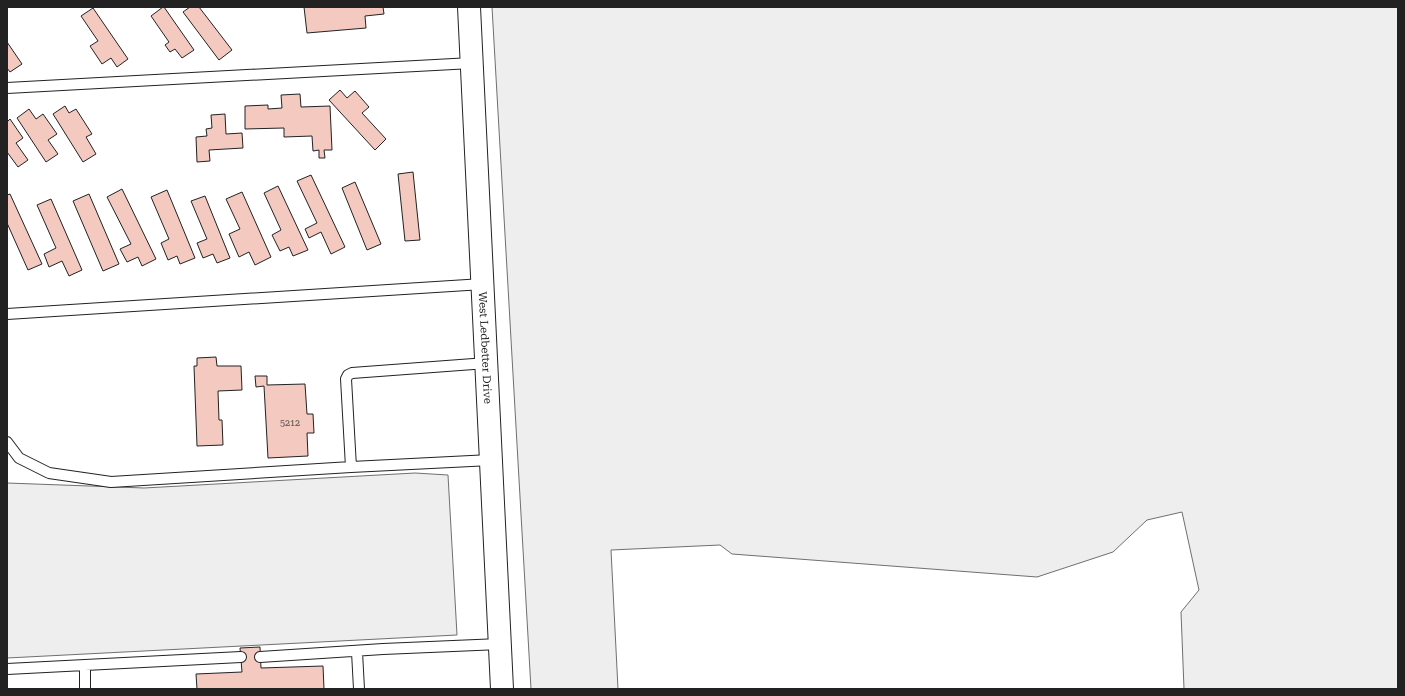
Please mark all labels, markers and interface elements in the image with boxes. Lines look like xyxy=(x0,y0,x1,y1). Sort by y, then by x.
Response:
street label: West Ledbetter Drive xyxy=(476,291,495,404)
house number: 5212 xyxy=(280,418,300,428)

